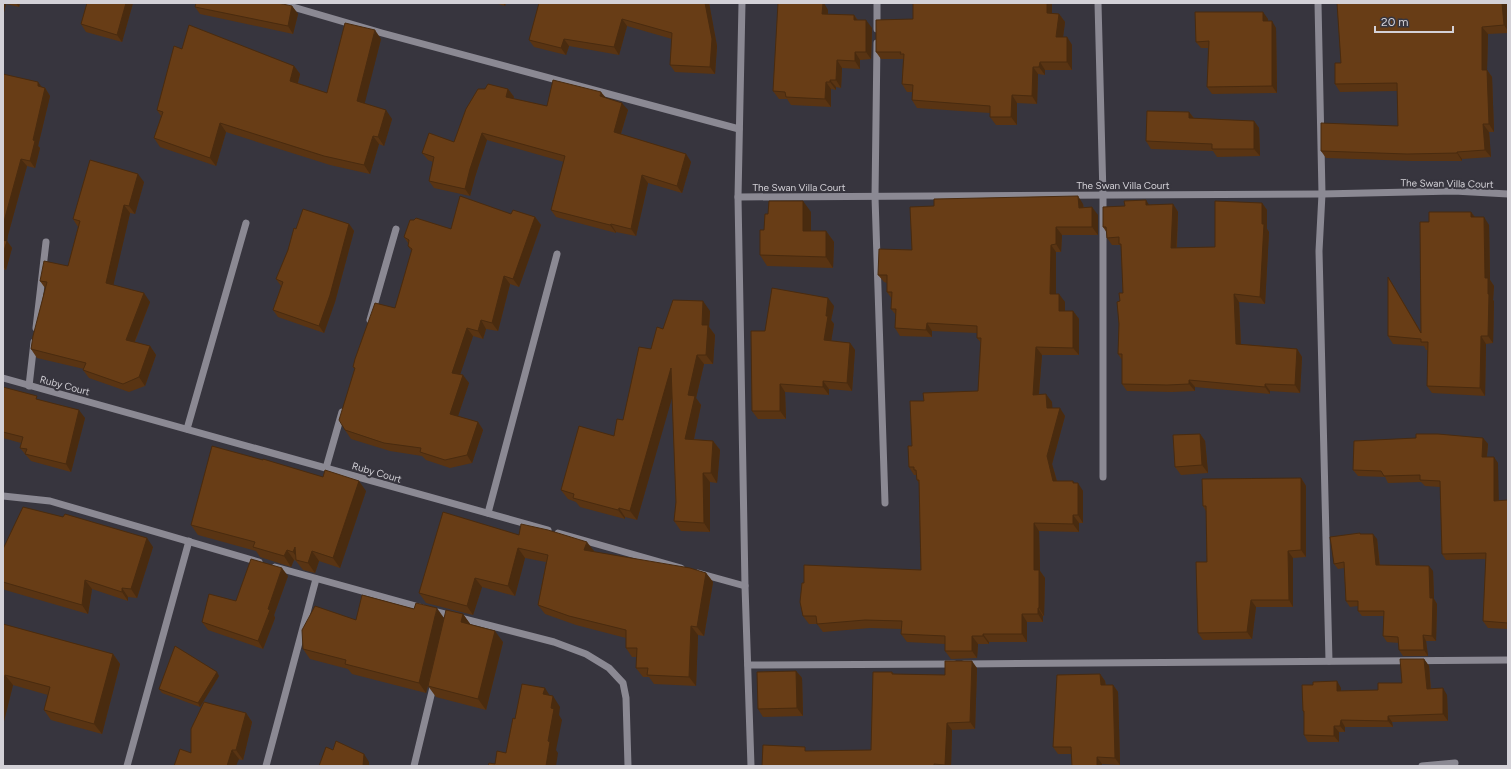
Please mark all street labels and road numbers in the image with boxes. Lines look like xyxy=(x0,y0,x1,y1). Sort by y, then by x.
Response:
street label: The Swan Villa Court xyxy=(1400,176,1494,191)
street label: The Swan Villa Court xyxy=(1076,179,1170,192)
street label: The Swan Villa Court xyxy=(752,181,846,194)
street label: Ruby Court xyxy=(39,373,91,398)
street label: Ruby Court xyxy=(351,459,403,486)

